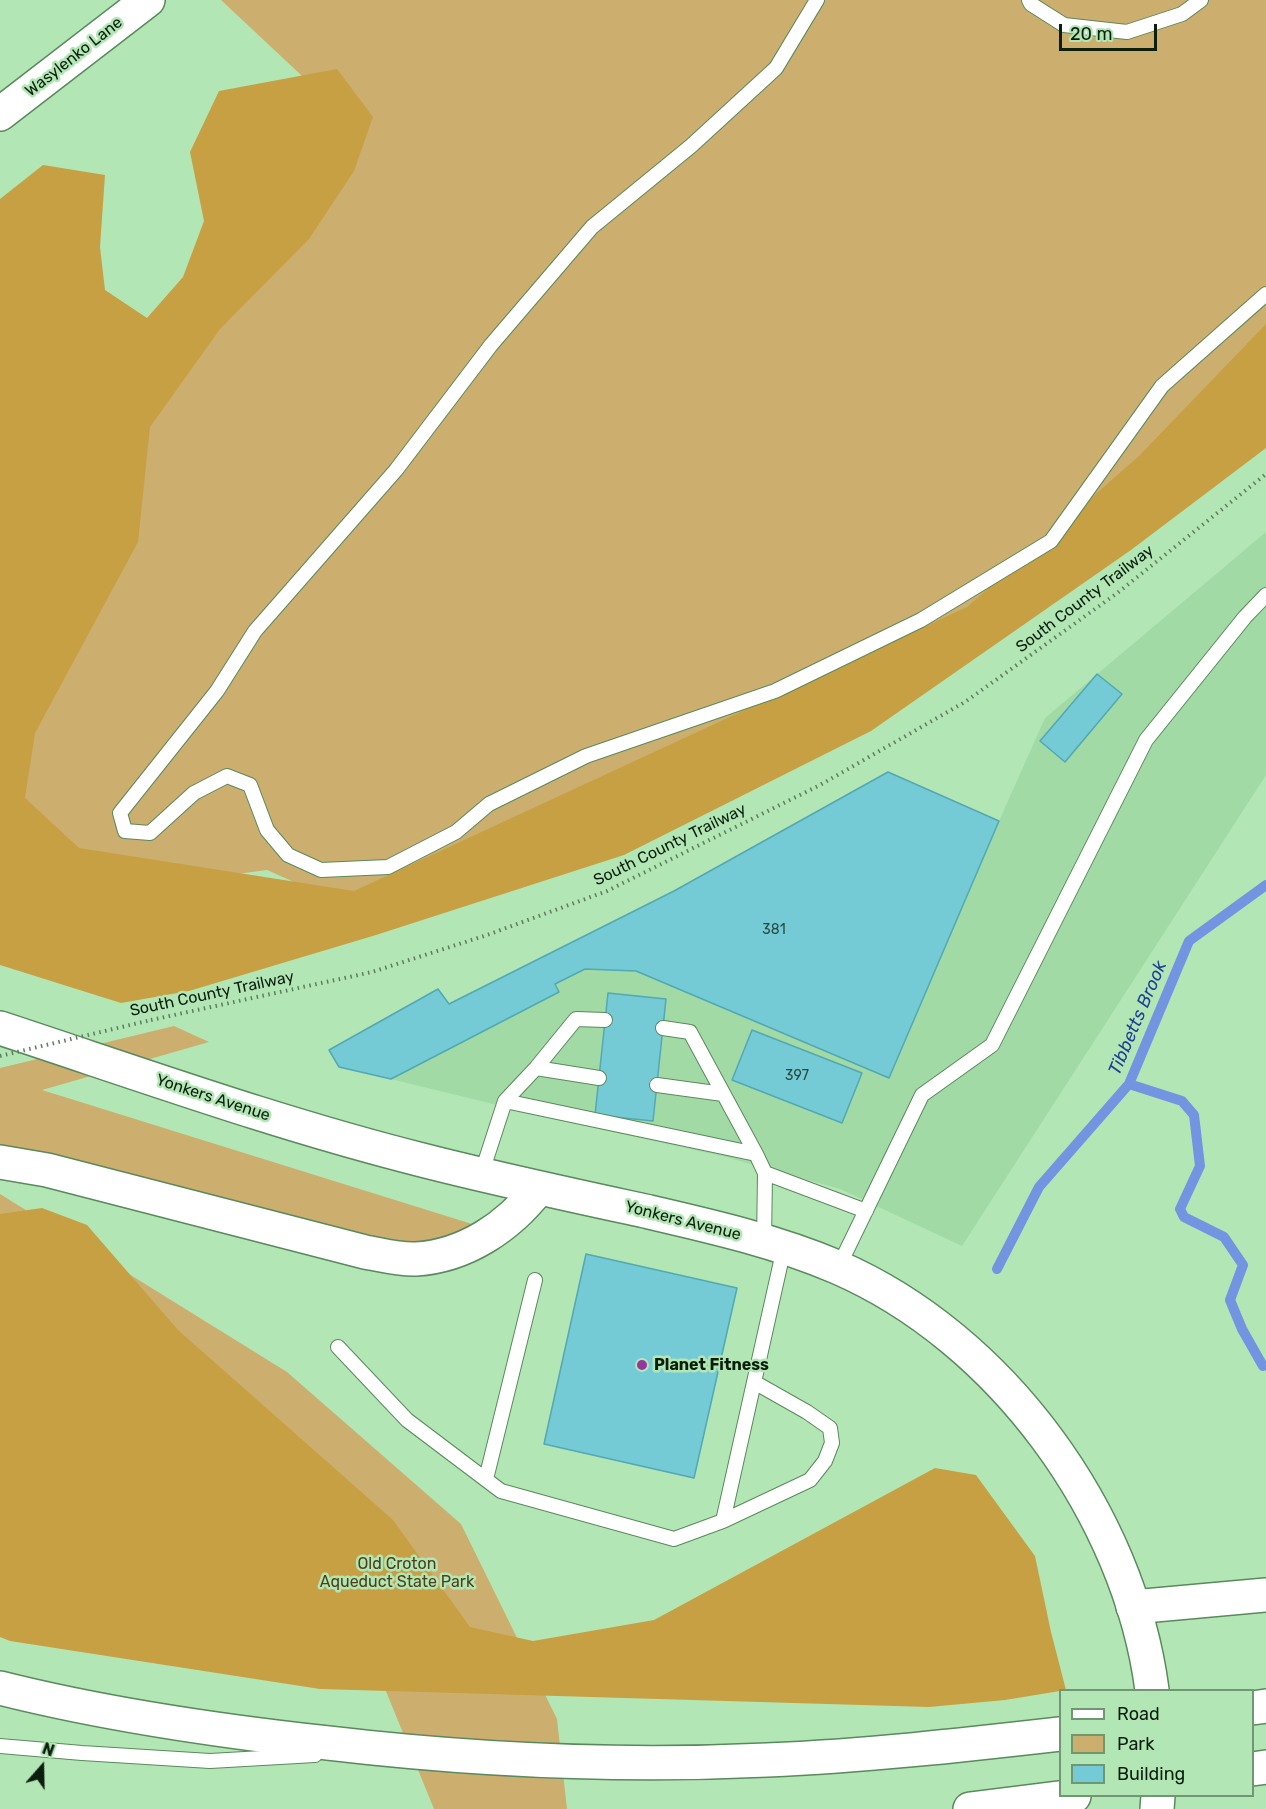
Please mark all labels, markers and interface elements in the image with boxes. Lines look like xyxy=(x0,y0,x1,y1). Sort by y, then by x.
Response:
scale bar xyxy=(1062,12,1160,50)
street label: Wasylenko Lane xyxy=(22,13,126,101)
text: 20 m xyxy=(1070,23,1112,45)
street label: South County Trailway xyxy=(1012,541,1158,657)
street label: South County Trailway xyxy=(591,800,749,890)
house number: 381 xyxy=(762,922,786,938)
water label: Tibbetts Brook xyxy=(1104,958,1172,1078)
street label: South County Trailway xyxy=(128,967,296,1021)
house number: 397 xyxy=(785,1068,809,1084)
street label: Yonkers Avenue xyxy=(153,1070,273,1126)
street label: Yonkers Avenue xyxy=(623,1197,743,1245)
place label: Planet Fitness xyxy=(654,1355,769,1375)
marker: Planet Fitness xyxy=(635,1358,649,1372)
park label: Old Croton Aqueduct State Park xyxy=(320,1554,474,1592)
legend xyxy=(1059,1689,1254,1797)
text: Road xyxy=(1117,1703,1160,1725)
text: Park xyxy=(1117,1733,1154,1755)
north arrow xyxy=(12,1737,72,1797)
text: N xyxy=(40,1739,57,1761)
text: Building xyxy=(1117,1763,1185,1785)

